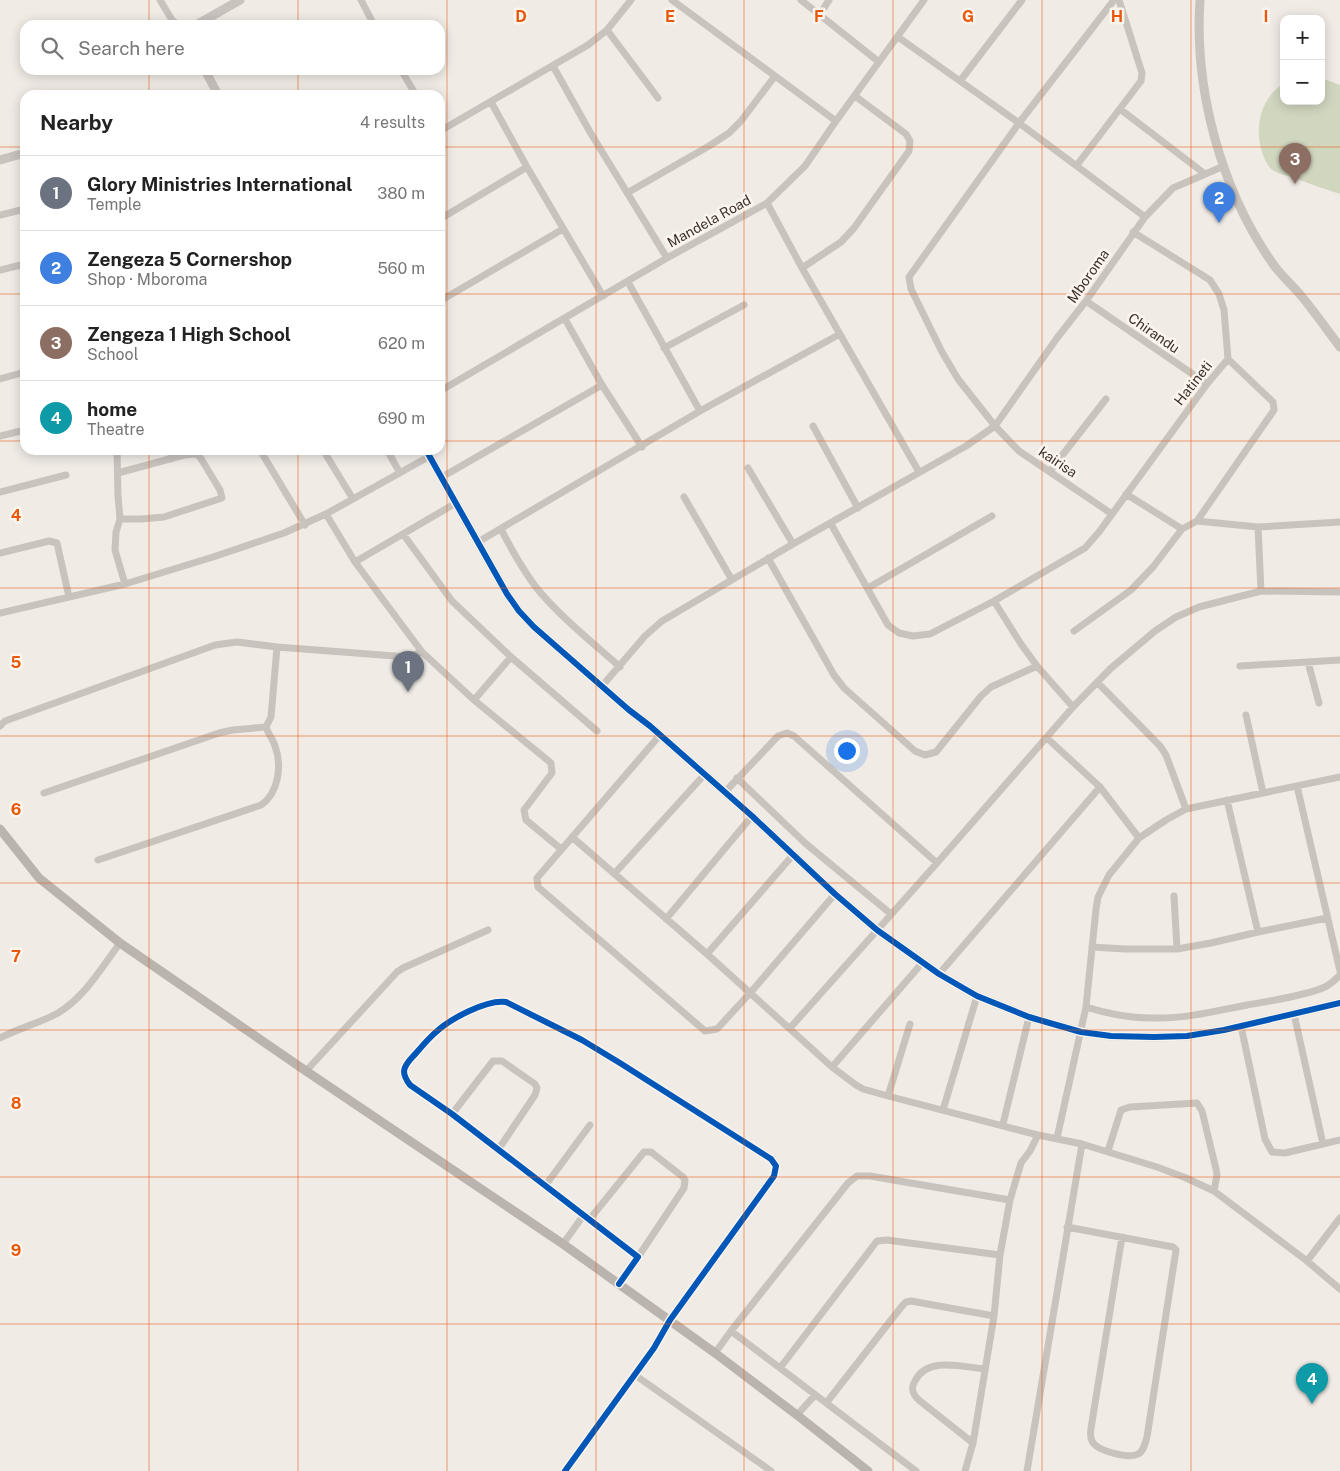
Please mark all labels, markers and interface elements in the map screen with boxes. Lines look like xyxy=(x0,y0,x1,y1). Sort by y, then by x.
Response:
text: D xyxy=(515,7,527,26)
text: E xyxy=(665,7,675,26)
text: F xyxy=(814,7,824,26)
text: G xyxy=(962,7,974,26)
text: H xyxy=(1111,7,1123,26)
text: I xyxy=(1264,7,1268,26)
map controls xyxy=(1280,15,1325,105)
button: + xyxy=(1280,15,1325,60)
search box xyxy=(20,20,445,75)
icon: search xyxy=(38,34,66,62)
text: Search here xyxy=(78,37,185,59)
button: − xyxy=(1280,60,1325,105)
text: Nearby xyxy=(40,110,113,135)
text: 4 results xyxy=(360,113,425,132)
pin: 3 xyxy=(1279,143,1311,184)
text: Glory Ministries International xyxy=(87,173,353,195)
pin: 2 xyxy=(1203,182,1235,223)
text: 1 xyxy=(53,184,59,203)
text: 380 m xyxy=(377,184,425,203)
street label: Mandela Road xyxy=(664,191,754,251)
text: Temple xyxy=(87,195,141,214)
street label: Mboroma xyxy=(1064,246,1112,306)
text: Zengeza 5 Cornershop xyxy=(87,248,292,270)
text: 2 xyxy=(51,259,61,278)
text: 560 m xyxy=(377,259,425,278)
text: Shop · Mboroma xyxy=(87,270,207,289)
street label: Chirandu xyxy=(1125,310,1183,356)
text: Zengeza 1 High School xyxy=(87,323,291,345)
text: 3 xyxy=(51,334,61,353)
text: 620 m xyxy=(378,334,425,353)
text: School xyxy=(87,345,138,364)
street label: Hatineti xyxy=(1171,358,1215,408)
text: home xyxy=(87,398,137,420)
text: 4 xyxy=(51,409,61,428)
text: 690 m xyxy=(378,409,425,428)
text: Theatre xyxy=(87,420,145,439)
street label: kairisa xyxy=(1036,443,1080,481)
text: 4 xyxy=(11,506,22,525)
pin: 1 xyxy=(392,651,424,692)
text: 5 xyxy=(11,653,22,672)
your location xyxy=(834,738,860,764)
text: 6 xyxy=(11,800,21,819)
text: 7 xyxy=(11,947,21,966)
text: 8 xyxy=(11,1094,22,1113)
text: 9 xyxy=(11,1241,21,1260)
pin: 4 xyxy=(1296,1363,1328,1404)

